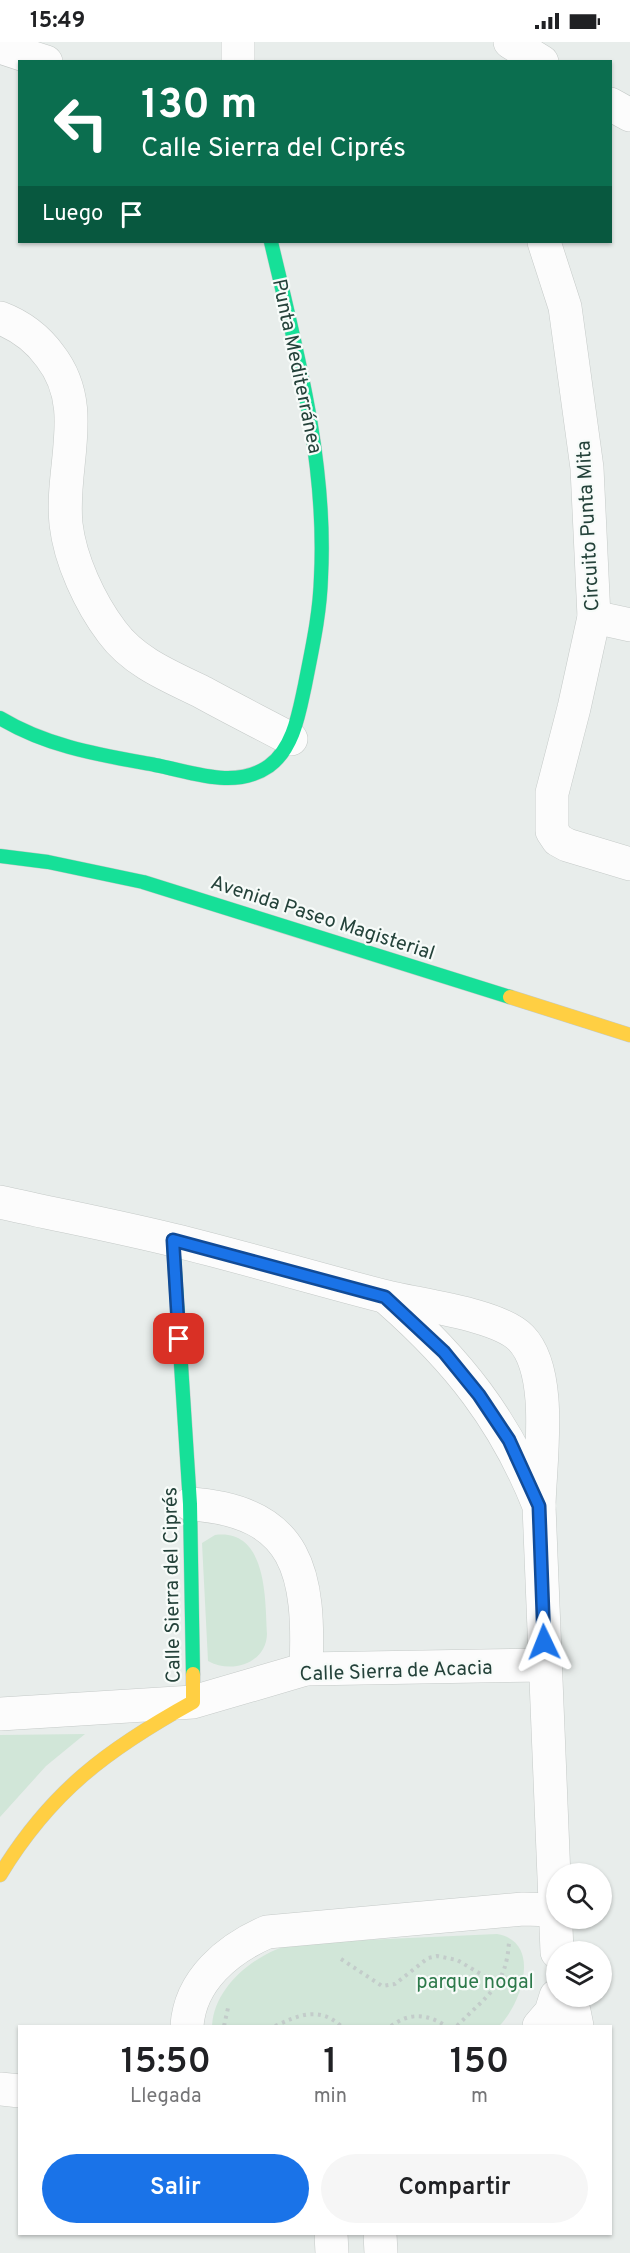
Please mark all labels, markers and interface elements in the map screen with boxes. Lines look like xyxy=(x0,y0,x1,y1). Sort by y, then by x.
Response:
text: 15:49 xyxy=(30,8,85,35)
text: 130 m xyxy=(141,80,257,133)
icon: left xyxy=(42,84,120,162)
text: Calle Sierra del Ciprés xyxy=(141,132,406,166)
icon: arrive xyxy=(115,198,148,231)
text: Luego xyxy=(42,201,103,228)
street label: Punta Mediterránea xyxy=(265,277,327,456)
street label: Circuito Punta Mita xyxy=(572,440,606,612)
street label: Avenida Paseo Magisterial xyxy=(207,870,438,967)
pin xyxy=(153,1313,204,1364)
icon: arrive xyxy=(162,1322,195,1355)
street label: Calle Sierra del Ciprés xyxy=(158,1487,188,1683)
position arrow xyxy=(512,1610,576,1674)
street label: Calle Sierra de Acacia xyxy=(299,1656,493,1688)
map controls xyxy=(546,1863,612,2007)
button: search xyxy=(546,1863,612,1929)
button: layers xyxy=(546,1941,612,2007)
park label: parque nogal xyxy=(416,1970,534,1996)
text: 15:50 xyxy=(121,2040,211,2086)
text: 1 xyxy=(323,2040,337,2086)
text: 150 xyxy=(450,2040,509,2086)
text: Llegada xyxy=(130,2084,202,2110)
text: min xyxy=(314,2084,347,2110)
text: m xyxy=(471,2084,488,2110)
button: Salir xyxy=(42,2154,309,2223)
button: Compartir xyxy=(321,2154,588,2223)

